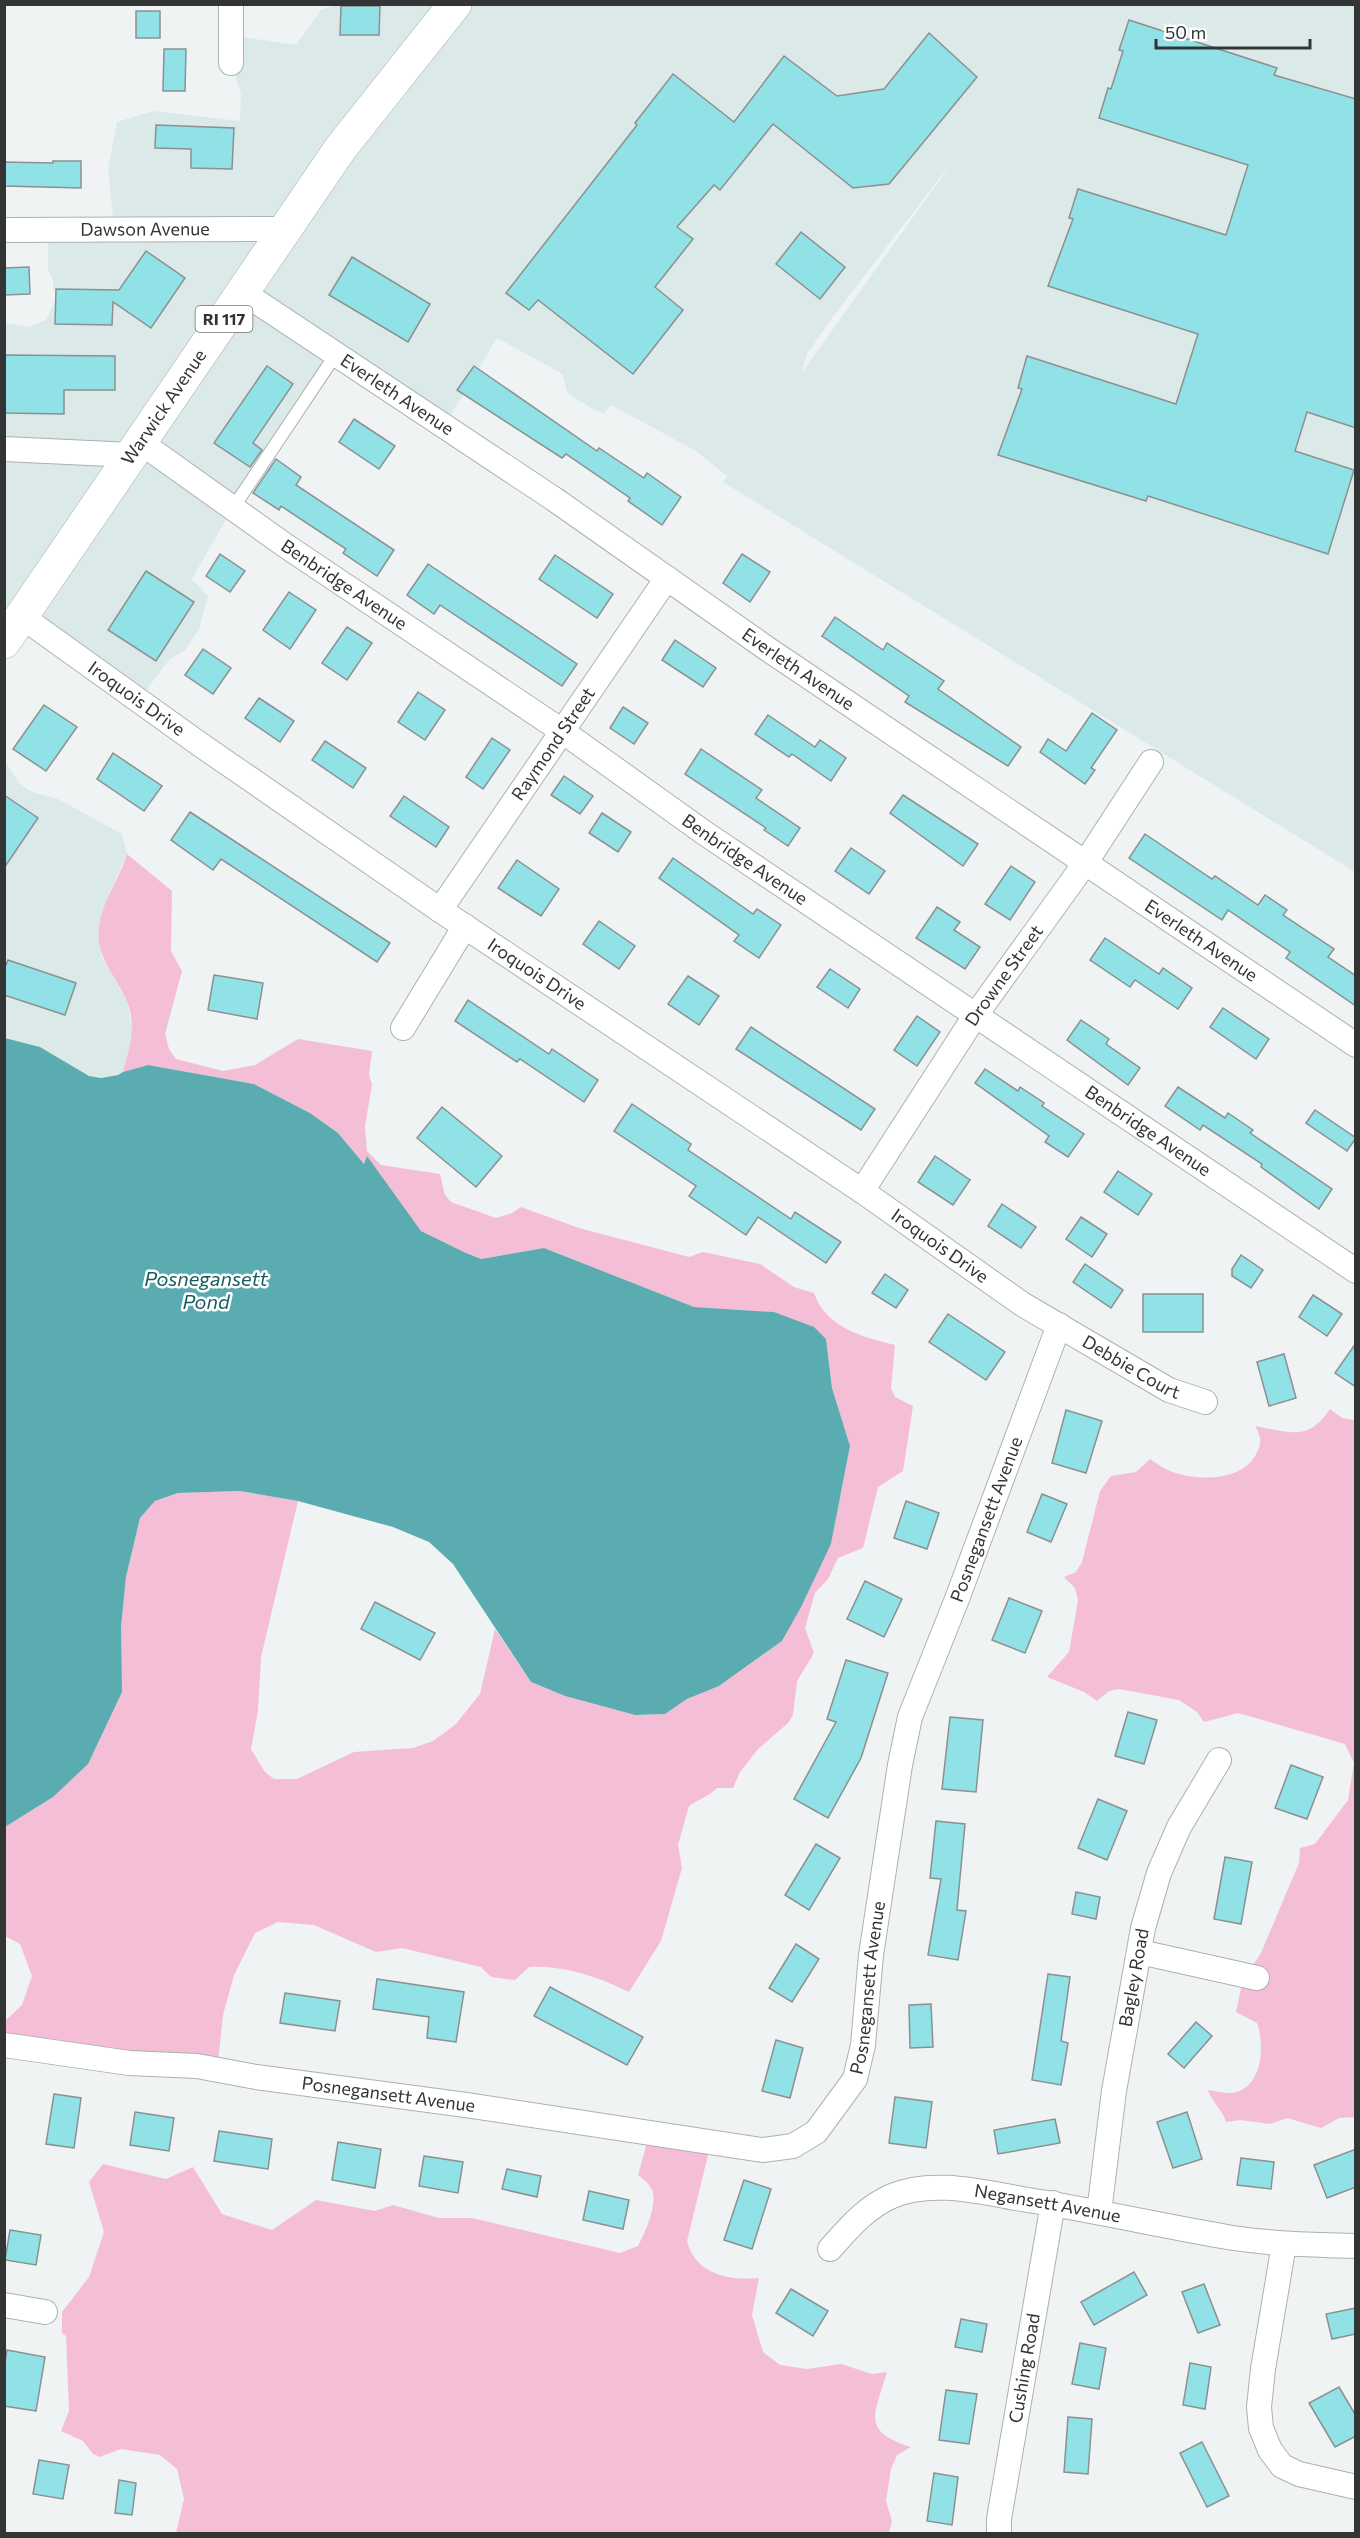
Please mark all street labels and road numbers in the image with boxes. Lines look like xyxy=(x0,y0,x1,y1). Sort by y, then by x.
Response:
street label: Dawson Avenue xyxy=(80,217,210,240)
road number: RI 117 xyxy=(196,306,252,332)
street label: Warwick Avenue xyxy=(116,345,210,469)
street label: Everleth Avenue xyxy=(337,349,458,439)
street label: Benbridge Avenue xyxy=(277,534,412,634)
street label: Everleth Avenue xyxy=(738,623,859,714)
street label: Iroquois Drive xyxy=(84,656,190,740)
street label: Raymond Street xyxy=(506,683,599,804)
street label: Benbridge Avenue xyxy=(678,809,812,909)
street label: Everleth Avenue xyxy=(1141,894,1262,986)
street label: Drowne Street xyxy=(960,920,1047,1030)
street label: Iroquois Drive xyxy=(484,933,591,1014)
street label: Benbridge Avenue xyxy=(1081,1080,1216,1180)
street label: Iroquois Drive xyxy=(887,1203,993,1287)
street label: Debbie Court xyxy=(1079,1330,1183,1403)
street label: Posnegansett Avenue xyxy=(945,1433,1026,1605)
street label: Posnegansett Avenue xyxy=(844,1899,889,2076)
street label: Bagley Road xyxy=(1114,1927,1153,2028)
street label: Posnegansett Avenue xyxy=(300,2071,477,2116)
street label: Negansett Avenue xyxy=(973,2179,1123,2227)
street label: Cushing Road xyxy=(1004,2311,1044,2425)

